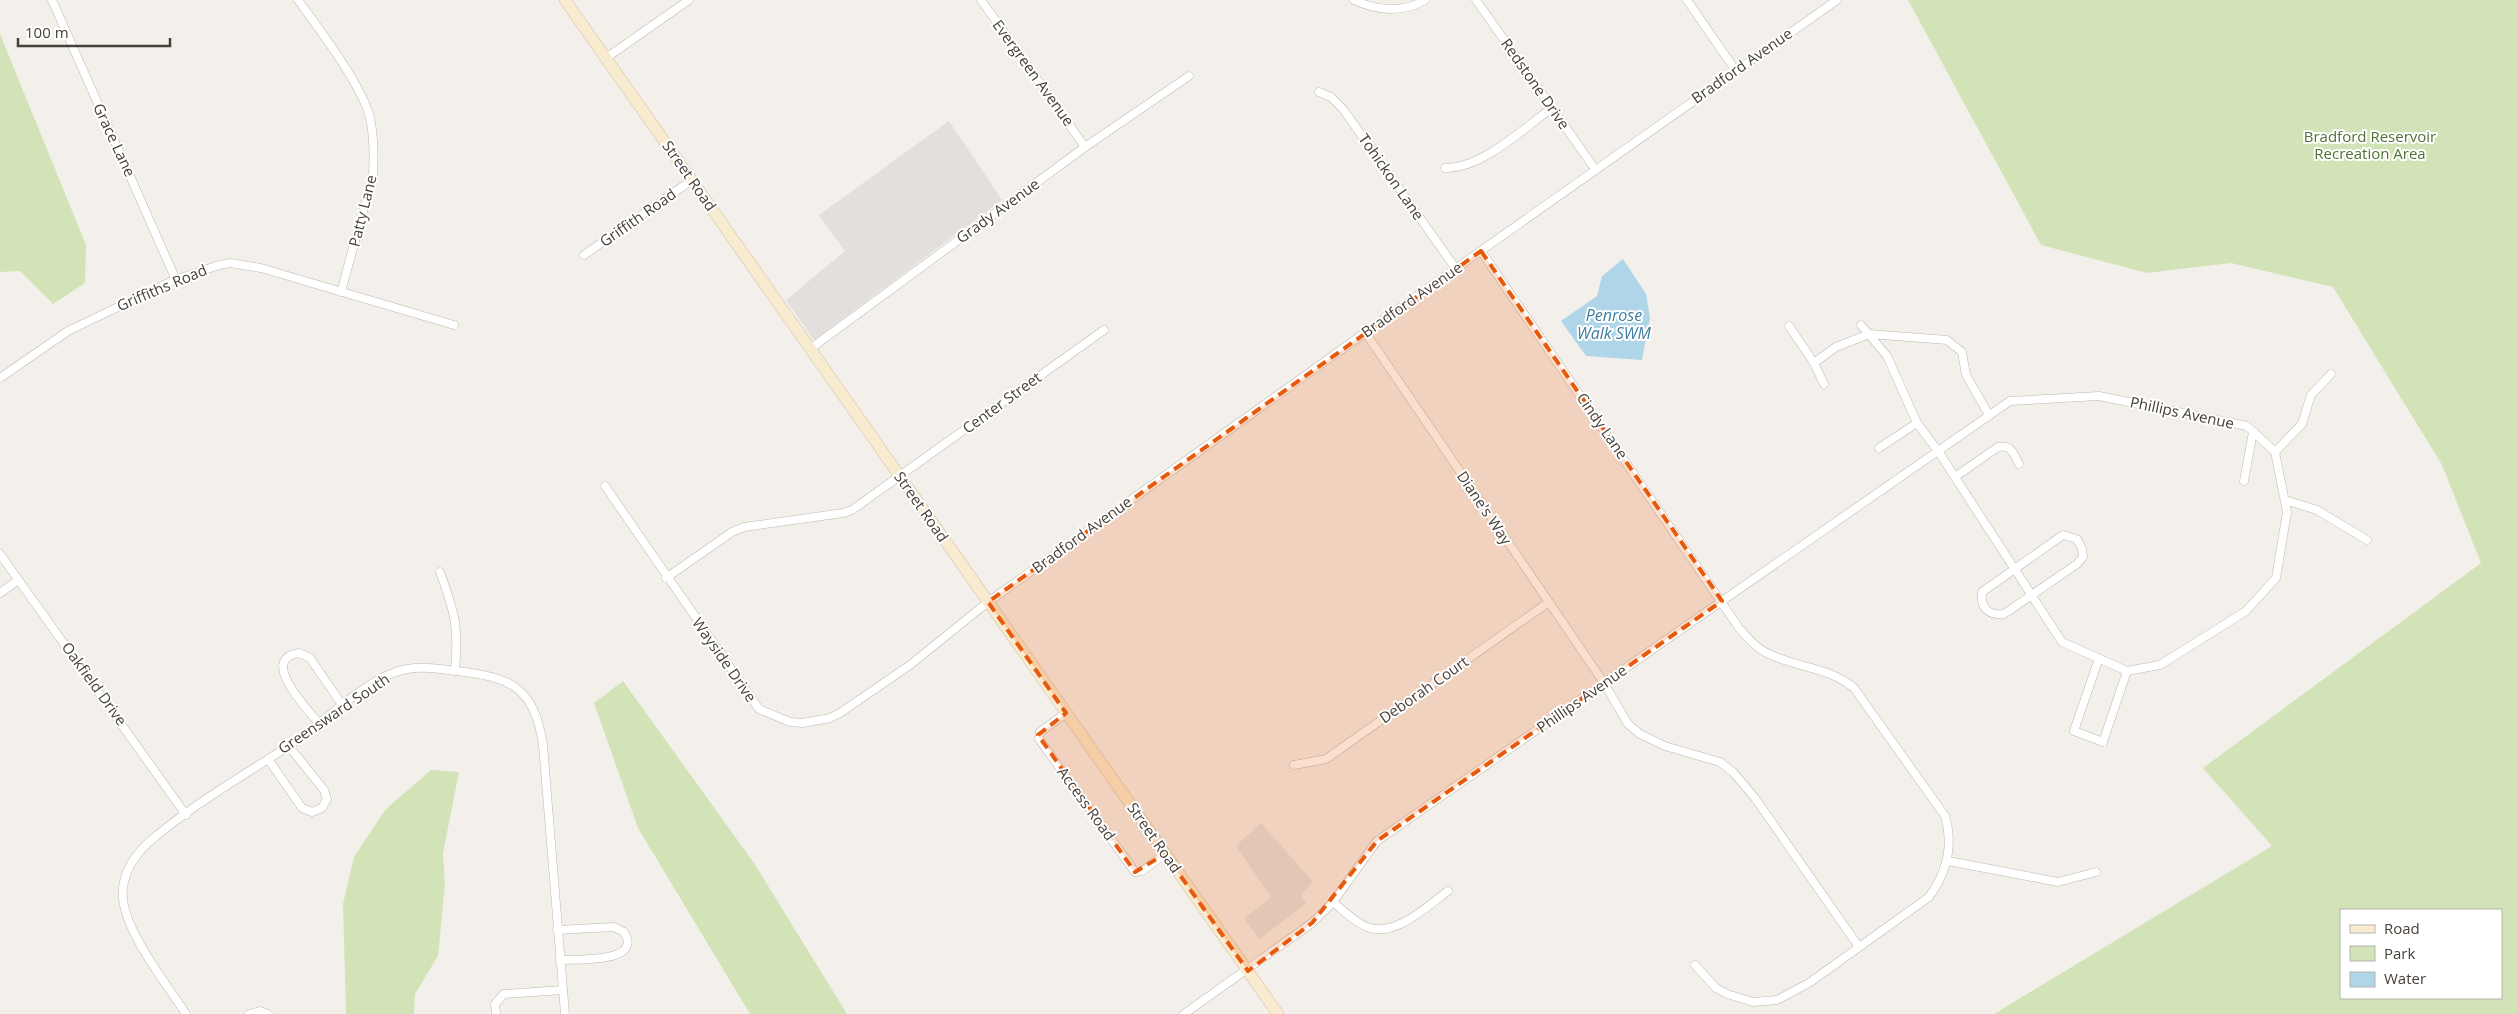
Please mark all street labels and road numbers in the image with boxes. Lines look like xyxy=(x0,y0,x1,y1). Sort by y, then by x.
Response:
street label: Evergreen Avenue xyxy=(988,15,1079,130)
street label: Bradford Avenue xyxy=(1687,23,1796,107)
street label: Redstone Drive xyxy=(1497,34,1575,133)
street label: Grace Lane xyxy=(89,100,141,179)
street label: Tohickon Lane xyxy=(1355,129,1429,224)
street label: Street Road xyxy=(658,136,721,215)
street label: Patty Lane xyxy=(343,173,381,249)
street label: Grady Avenue xyxy=(952,173,1043,247)
street label: Griffith Road xyxy=(595,183,680,251)
street label: Bradford Avenue xyxy=(1357,257,1466,341)
street label: Griffiths Road xyxy=(113,259,210,315)
street label: Center Street xyxy=(958,367,1045,438)
street label: Cindy Lane xyxy=(1573,388,1633,463)
street label: Phillips Avenue xyxy=(2128,391,2236,433)
street label: Street Road xyxy=(890,467,953,546)
street label: Diane's Way xyxy=(1453,467,1517,549)
street label: Bradford Avenue xyxy=(1027,491,1135,577)
street label: Wayside Drive xyxy=(688,613,761,706)
street label: Oakfield Drive xyxy=(58,638,132,729)
street label: Deborah Court xyxy=(1375,651,1472,727)
street label: Phillips Avenue xyxy=(1532,660,1631,737)
street label: Greensward South xyxy=(274,668,393,758)
street label: Access Road xyxy=(1053,763,1120,844)
street label: Street Road xyxy=(1123,798,1186,877)

